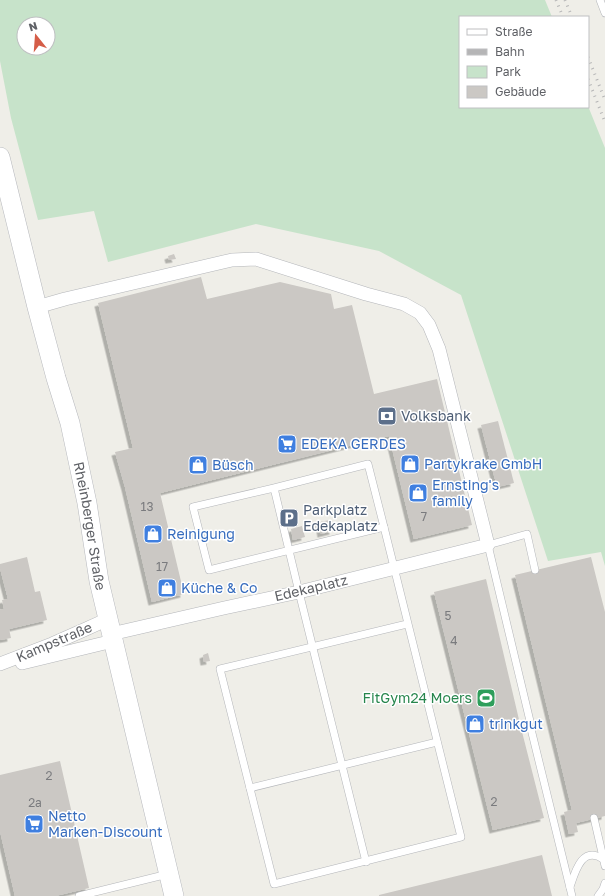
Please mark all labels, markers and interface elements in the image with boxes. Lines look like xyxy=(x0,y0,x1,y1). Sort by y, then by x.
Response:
north arrow xyxy=(16,16,56,56)
legend xyxy=(459,16,589,108)
text: N xyxy=(27,19,39,33)
text: Straße xyxy=(495,24,533,39)
text: Bahn xyxy=(495,44,525,59)
text: Park xyxy=(495,64,521,79)
text: Gebäude xyxy=(495,84,546,99)
bank icon: Volksbank xyxy=(376,405,398,427)
place label: Volksbank xyxy=(401,407,471,424)
supermarket icon: EDEKA GERDES xyxy=(276,433,298,455)
place label: EDEKA GERDES xyxy=(301,435,406,452)
shop icon: Partykrake GmbH xyxy=(399,453,421,475)
shop icon: Büsch xyxy=(187,454,209,476)
place label: Partykrake GmbH xyxy=(424,455,542,472)
place label: Büsch xyxy=(212,456,254,473)
street label: Rheinberger Straße xyxy=(70,460,110,592)
place label: Ernsting's family xyxy=(432,476,499,509)
shop icon: Ernsting's family xyxy=(407,482,429,504)
house number: 13 xyxy=(141,499,153,514)
place label: Parkplatz Edekaplatz xyxy=(303,501,378,534)
parking icon: Parkplatz Edekaplatz xyxy=(278,507,300,529)
house number: 7 xyxy=(421,509,427,524)
shop icon: Reinigung xyxy=(142,523,164,545)
place label: Reinigung xyxy=(167,525,235,542)
house number: 17 xyxy=(156,559,168,574)
street label: Edekaplatz xyxy=(273,571,349,604)
shop icon: Küche & Co xyxy=(156,577,178,599)
place label: Küche & Co xyxy=(181,579,258,596)
house number: 5 xyxy=(445,608,452,623)
street label: Kampstraße xyxy=(13,618,94,665)
house number: 4 xyxy=(450,633,458,648)
sports icon: FitGym24 Moers xyxy=(475,687,497,709)
place label: FitGym24 Moers xyxy=(363,689,472,706)
shop icon: trinkgut xyxy=(464,713,486,735)
place label: trinkgut xyxy=(489,715,543,732)
house number: 2 xyxy=(46,768,53,783)
house number: 2 xyxy=(491,794,498,809)
house number: 2a xyxy=(28,795,42,810)
place label: Netto Marken-Discount xyxy=(48,807,163,840)
supermarket icon: Netto Marken-Discount xyxy=(23,813,45,835)

